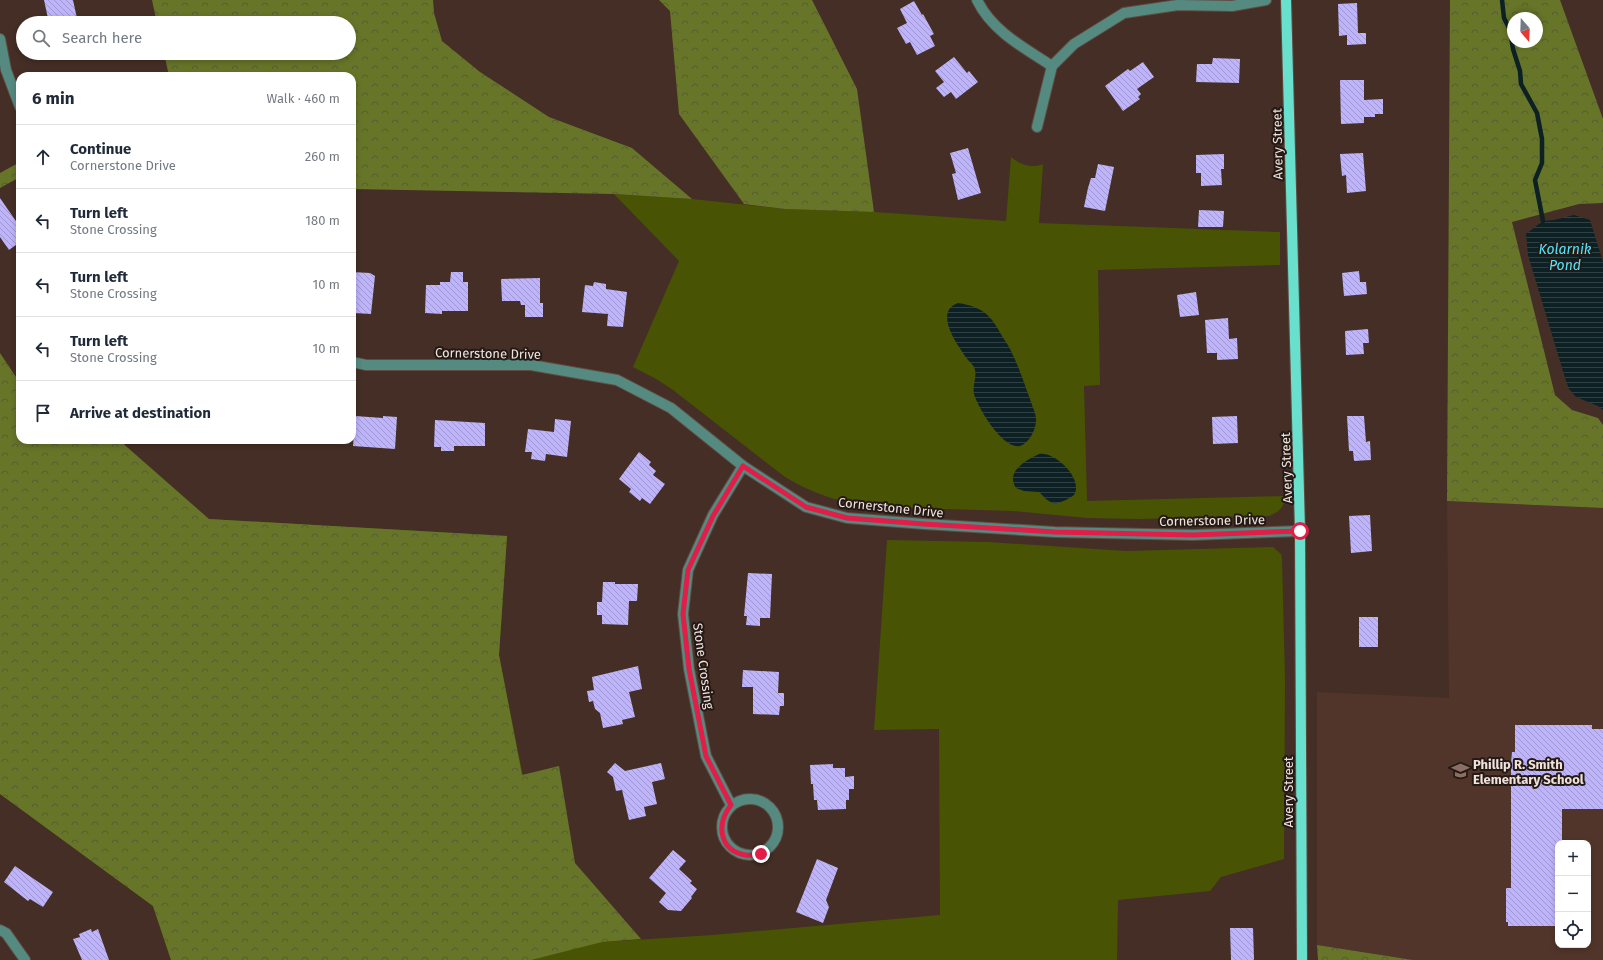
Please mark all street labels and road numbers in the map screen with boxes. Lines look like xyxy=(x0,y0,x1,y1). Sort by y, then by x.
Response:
street label: Avery Street xyxy=(1269,108,1286,180)
street label: Cornerstone Drive xyxy=(435,345,541,362)
street label: Avery Street xyxy=(1278,432,1295,504)
street label: Cornerstone Drive xyxy=(837,495,944,520)
street label: Cornerstone Drive xyxy=(1159,512,1265,529)
street label: Stone Crossing xyxy=(690,622,717,710)
street label: Avery Street xyxy=(1281,756,1296,828)

